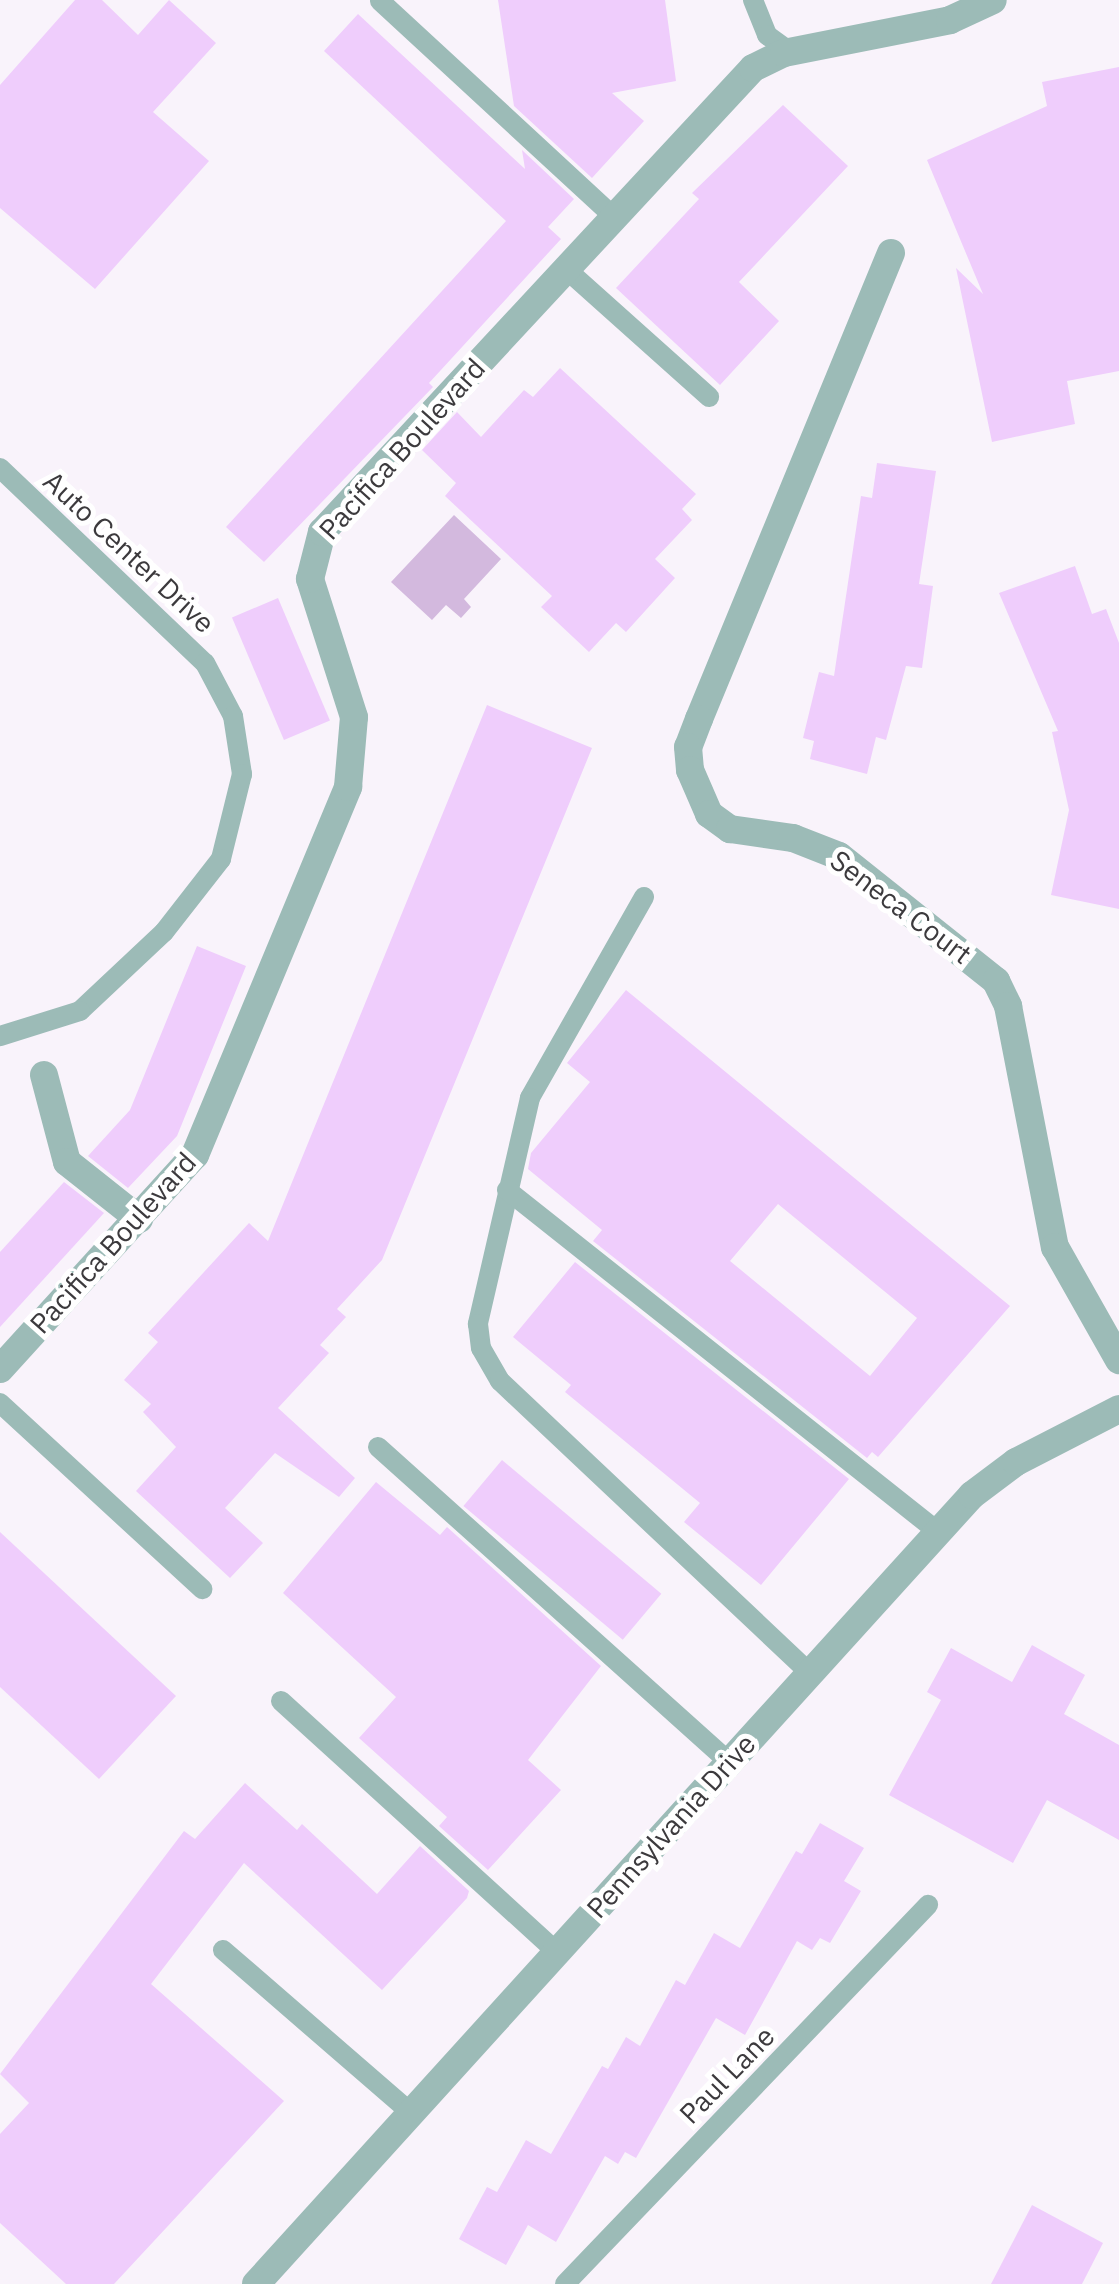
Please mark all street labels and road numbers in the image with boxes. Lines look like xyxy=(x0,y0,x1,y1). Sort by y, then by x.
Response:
street label: Pacifica Boulevard xyxy=(312,352,492,546)
street label: Auto Center Drive xyxy=(37,464,221,640)
street label: Seneca Court xyxy=(824,843,978,971)
street label: Pacifica Boulevard xyxy=(23,1146,203,1340)
street label: Pennsylvania Drive xyxy=(580,1727,762,1925)
street label: Paul Lane xyxy=(673,2019,781,2131)

